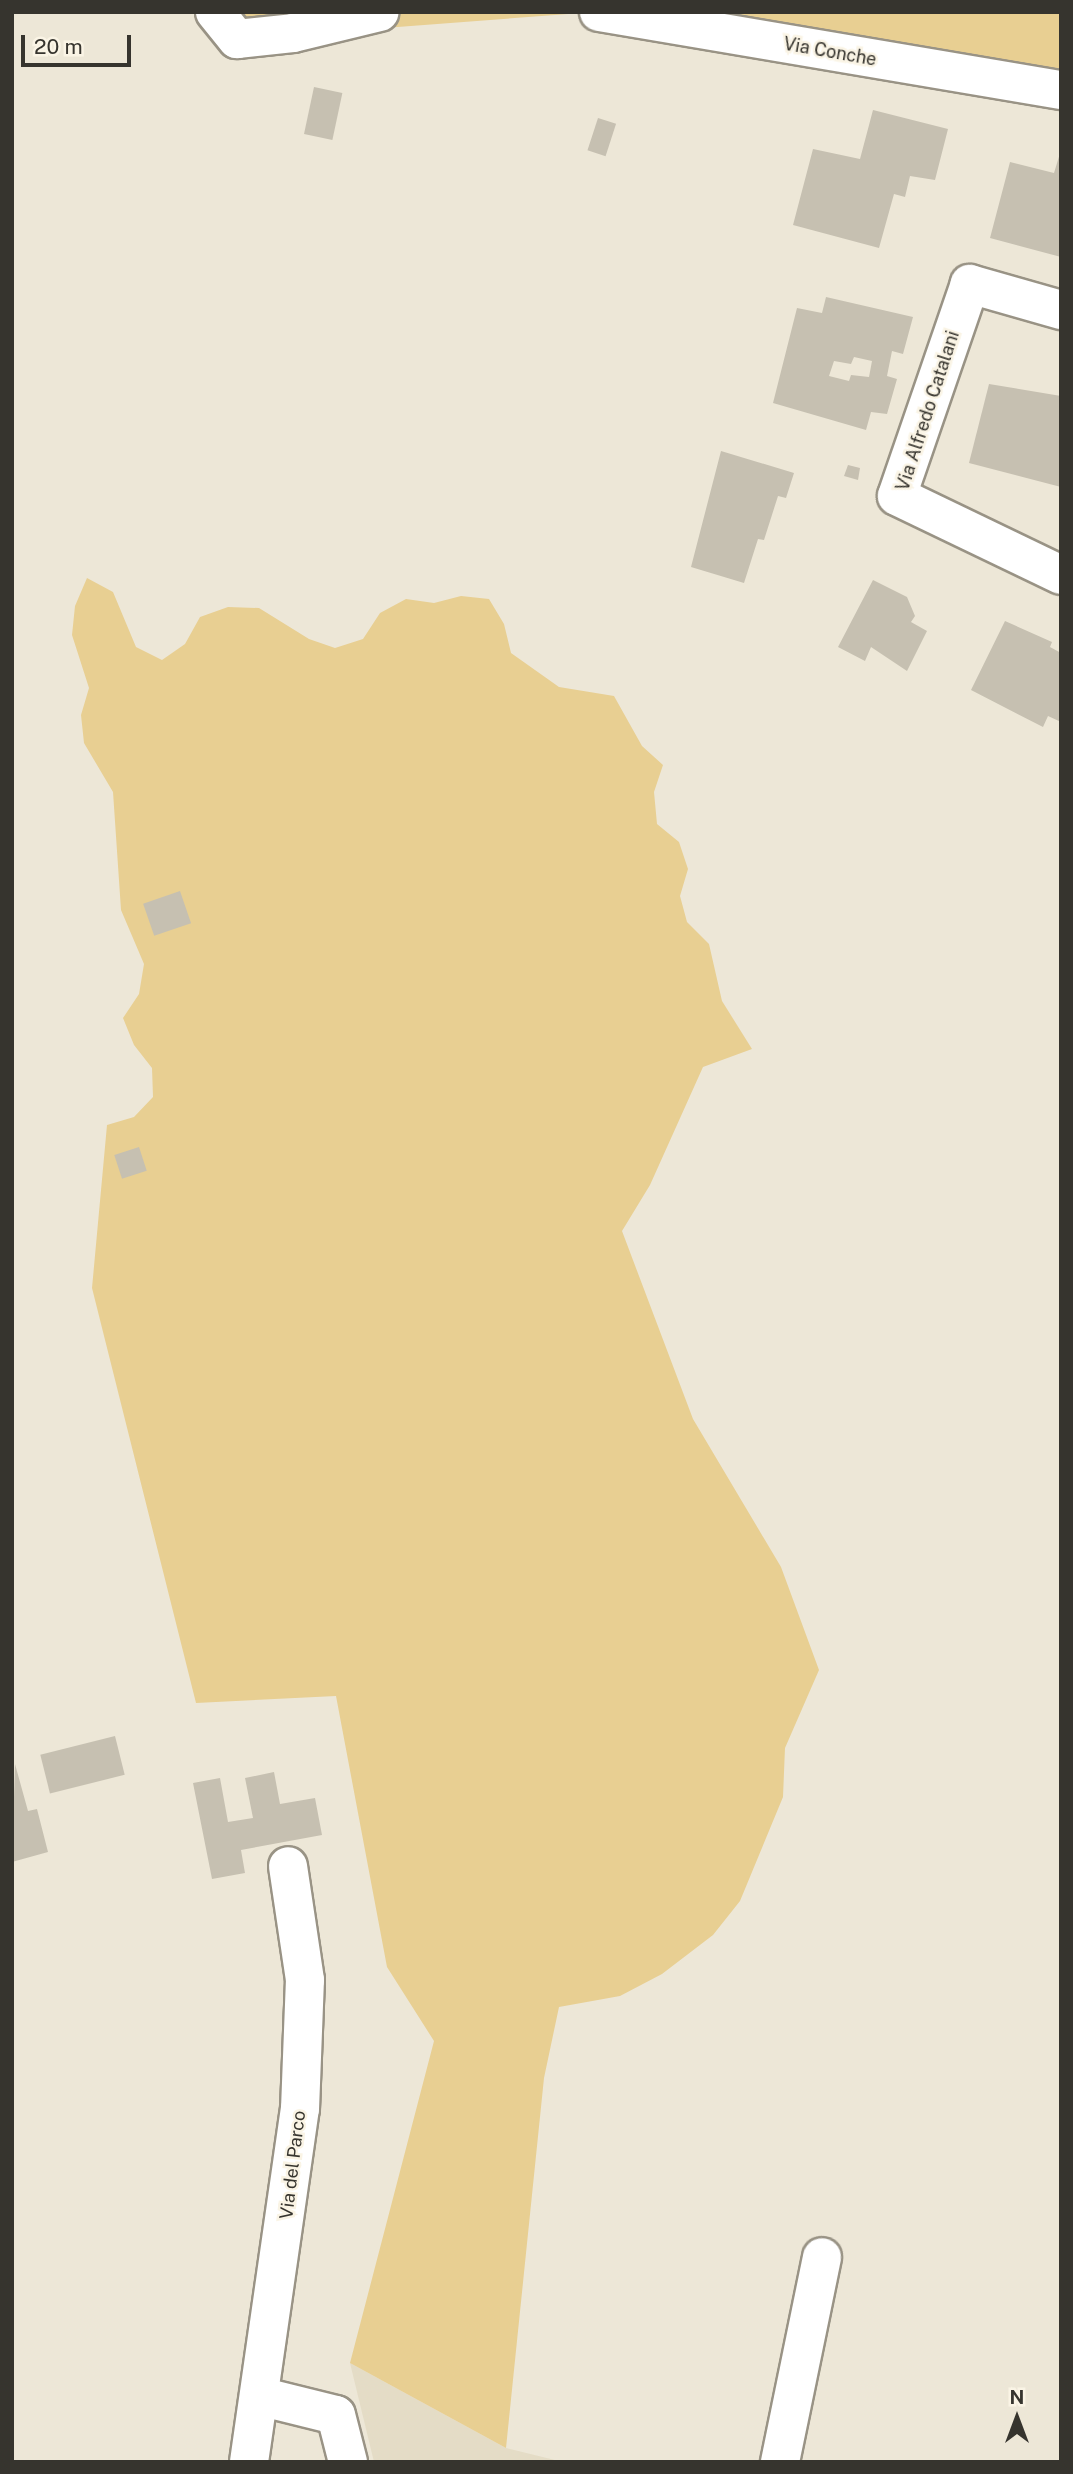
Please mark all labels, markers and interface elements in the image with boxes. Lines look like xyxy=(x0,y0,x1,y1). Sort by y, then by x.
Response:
scale bar xyxy=(24,21,135,65)
street label: Via Conche xyxy=(782,33,878,71)
text: 20 m xyxy=(34,34,83,59)
street label: Via Alfredo Catalani xyxy=(892,328,964,494)
street label: Via del Parco xyxy=(276,2109,310,2221)
north arrow xyxy=(982,2383,1052,2453)
text: N xyxy=(1010,2386,1024,2408)

